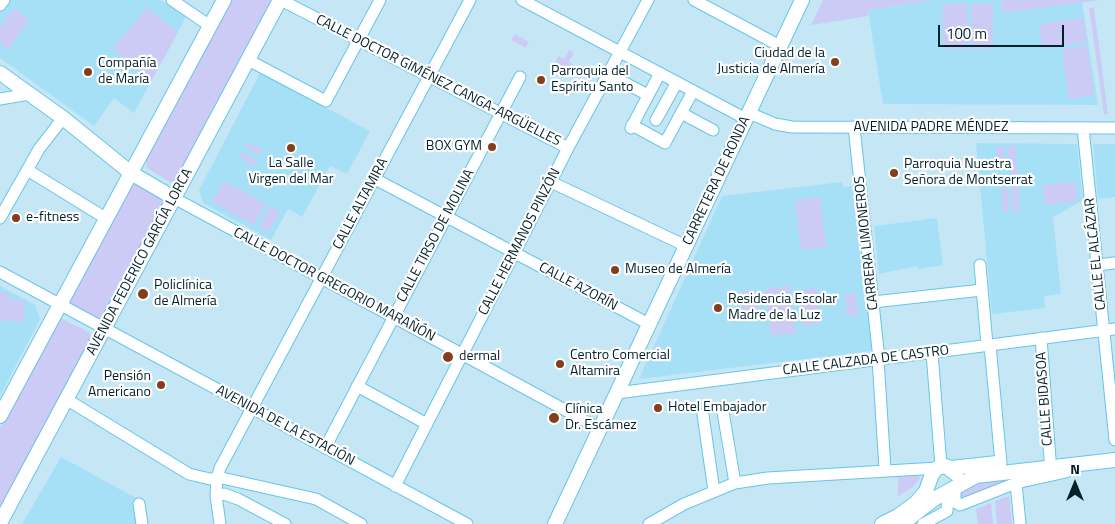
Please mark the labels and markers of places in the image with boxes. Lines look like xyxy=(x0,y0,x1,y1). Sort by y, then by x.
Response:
place label: Ciudad de la Justicia de Almería xyxy=(717,46,825,78)
place label: Compañía de María xyxy=(98,56,157,88)
marker: Ciudad de la Justicia de Almería xyxy=(829,56,841,68)
place label: Parroquia del Espíritu Santo xyxy=(551,64,633,96)
marker: Compañía de María xyxy=(82,66,94,78)
marker: Parroquia del Espíritu Santo xyxy=(535,74,547,86)
place label: BOX GYM xyxy=(426,139,482,155)
marker: BOX GYM xyxy=(486,141,498,153)
marker: La Salle Virgen del Mar xyxy=(285,142,297,154)
place label: La Salle Virgen del Mar xyxy=(248,156,334,188)
place label: Parroquia Nuestra Señora de Montserrat xyxy=(904,157,1033,190)
marker: Parroquia Nuestra Señora de Montserrat xyxy=(888,167,900,179)
place label: e-fitness xyxy=(26,210,79,226)
marker: e-fitness xyxy=(10,212,22,224)
place label: Museo de Almería xyxy=(625,262,731,278)
marker: Museo de Almería xyxy=(609,264,621,276)
place label: Policlínica de Almería xyxy=(154,278,217,310)
marker: Policlínica de Almería xyxy=(136,287,150,301)
place label: Residencia Escolar Madre de la Luz xyxy=(728,292,837,324)
marker: Residencia Escolar Madre de la Luz xyxy=(712,302,724,314)
place label: Centro Comercial Altamira xyxy=(570,348,670,381)
place label: dermal xyxy=(459,349,500,365)
marker: dermal xyxy=(441,350,455,364)
marker: Centro Comercial Altamira xyxy=(554,358,566,370)
place label: Pensión Americano xyxy=(88,369,151,402)
marker: Pensión Americano xyxy=(155,379,167,391)
place label: Hotel Embajador xyxy=(668,400,767,416)
place label: Clínica Dr. Escámez xyxy=(565,402,637,434)
marker: Hotel Embajador xyxy=(652,402,664,414)
marker: Clínica Dr. Escámez xyxy=(547,411,561,425)

